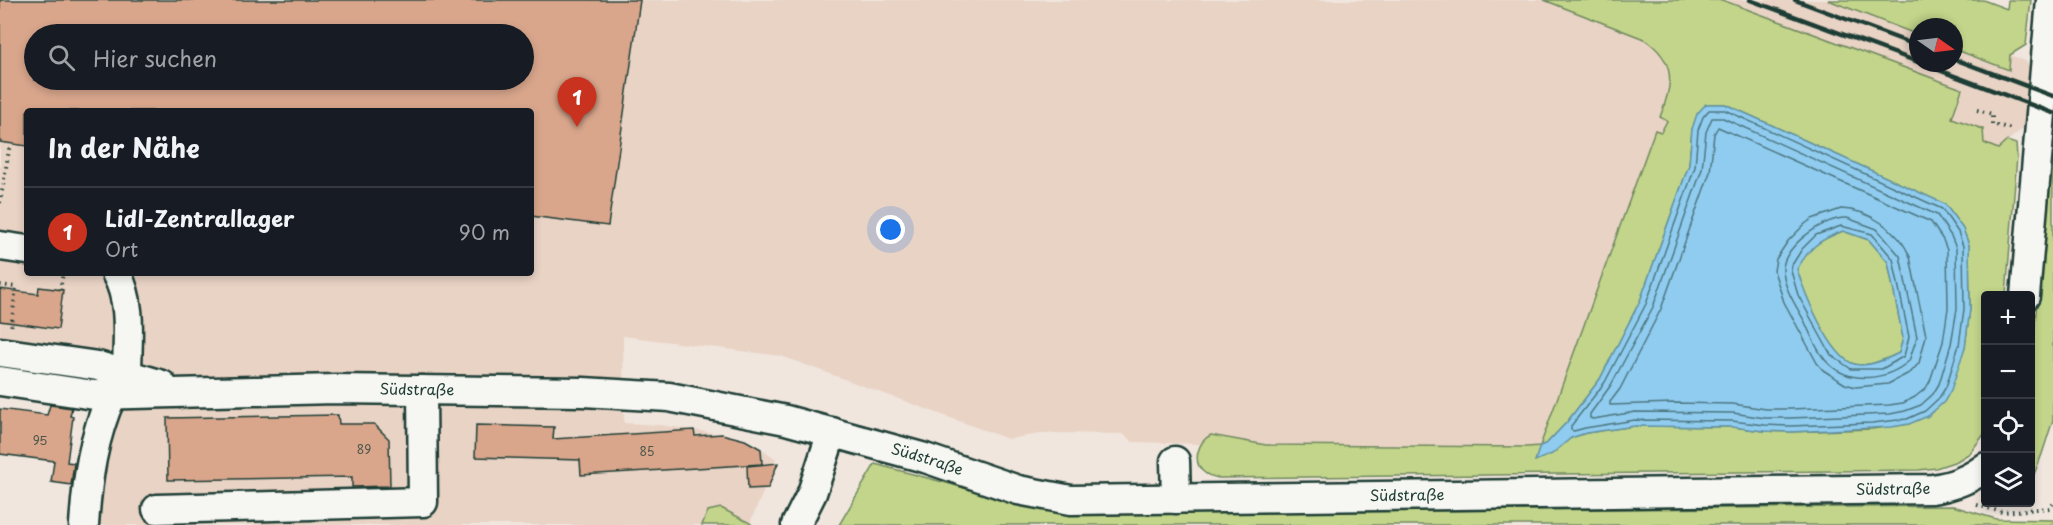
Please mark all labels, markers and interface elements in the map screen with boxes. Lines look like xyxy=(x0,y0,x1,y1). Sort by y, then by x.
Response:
north arrow xyxy=(1909,18,1963,72)
search box xyxy=(24,24,534,90)
icon: search xyxy=(45,41,78,74)
text: Hier suchen xyxy=(93,41,217,74)
pin: 1 xyxy=(558,78,596,127)
text: In der Nähe xyxy=(48,128,200,167)
text: Lidl-Zentrallager xyxy=(105,201,294,234)
your location xyxy=(876,215,905,244)
text: 1 xyxy=(63,217,72,247)
text: 90 m xyxy=(459,217,510,247)
text: Ort xyxy=(105,234,138,264)
map controls xyxy=(1981,291,2035,507)
button: + xyxy=(1981,291,2035,345)
button: − xyxy=(1981,345,2035,399)
street label: Südstraße xyxy=(379,377,454,400)
button: locate xyxy=(1981,399,2035,453)
house number: 95 xyxy=(33,431,47,449)
street label: Südstraße xyxy=(889,436,967,480)
house number: 89 xyxy=(357,440,371,458)
house number: 85 xyxy=(640,442,654,460)
button: layers xyxy=(1981,453,2035,507)
street label: Südstraße xyxy=(1856,476,1930,500)
street label: Südstraße xyxy=(1370,482,1445,506)

